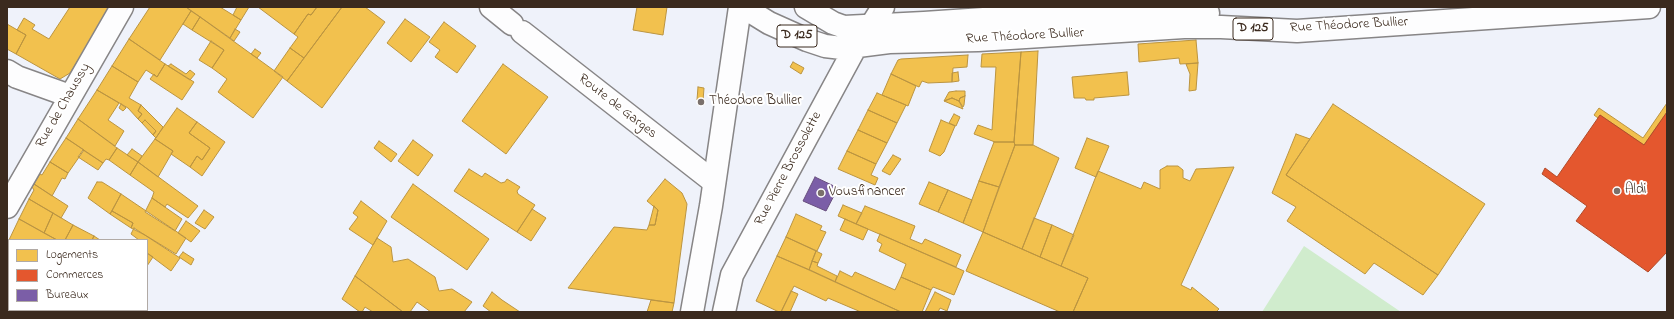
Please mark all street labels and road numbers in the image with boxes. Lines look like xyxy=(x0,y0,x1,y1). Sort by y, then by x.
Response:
street label: Rue Théodore Bullier xyxy=(1290,15,1408,37)
road number: D 125 xyxy=(1233,18,1273,40)
road number: D 125 xyxy=(777,25,817,47)
street label: Rue Théodore Bullier xyxy=(966,26,1084,48)
street label: Rue de Chaussy xyxy=(33,61,95,151)
street label: Route de Garges xyxy=(574,71,660,143)
street label: Rue Pierre Brossolette xyxy=(752,109,826,229)

